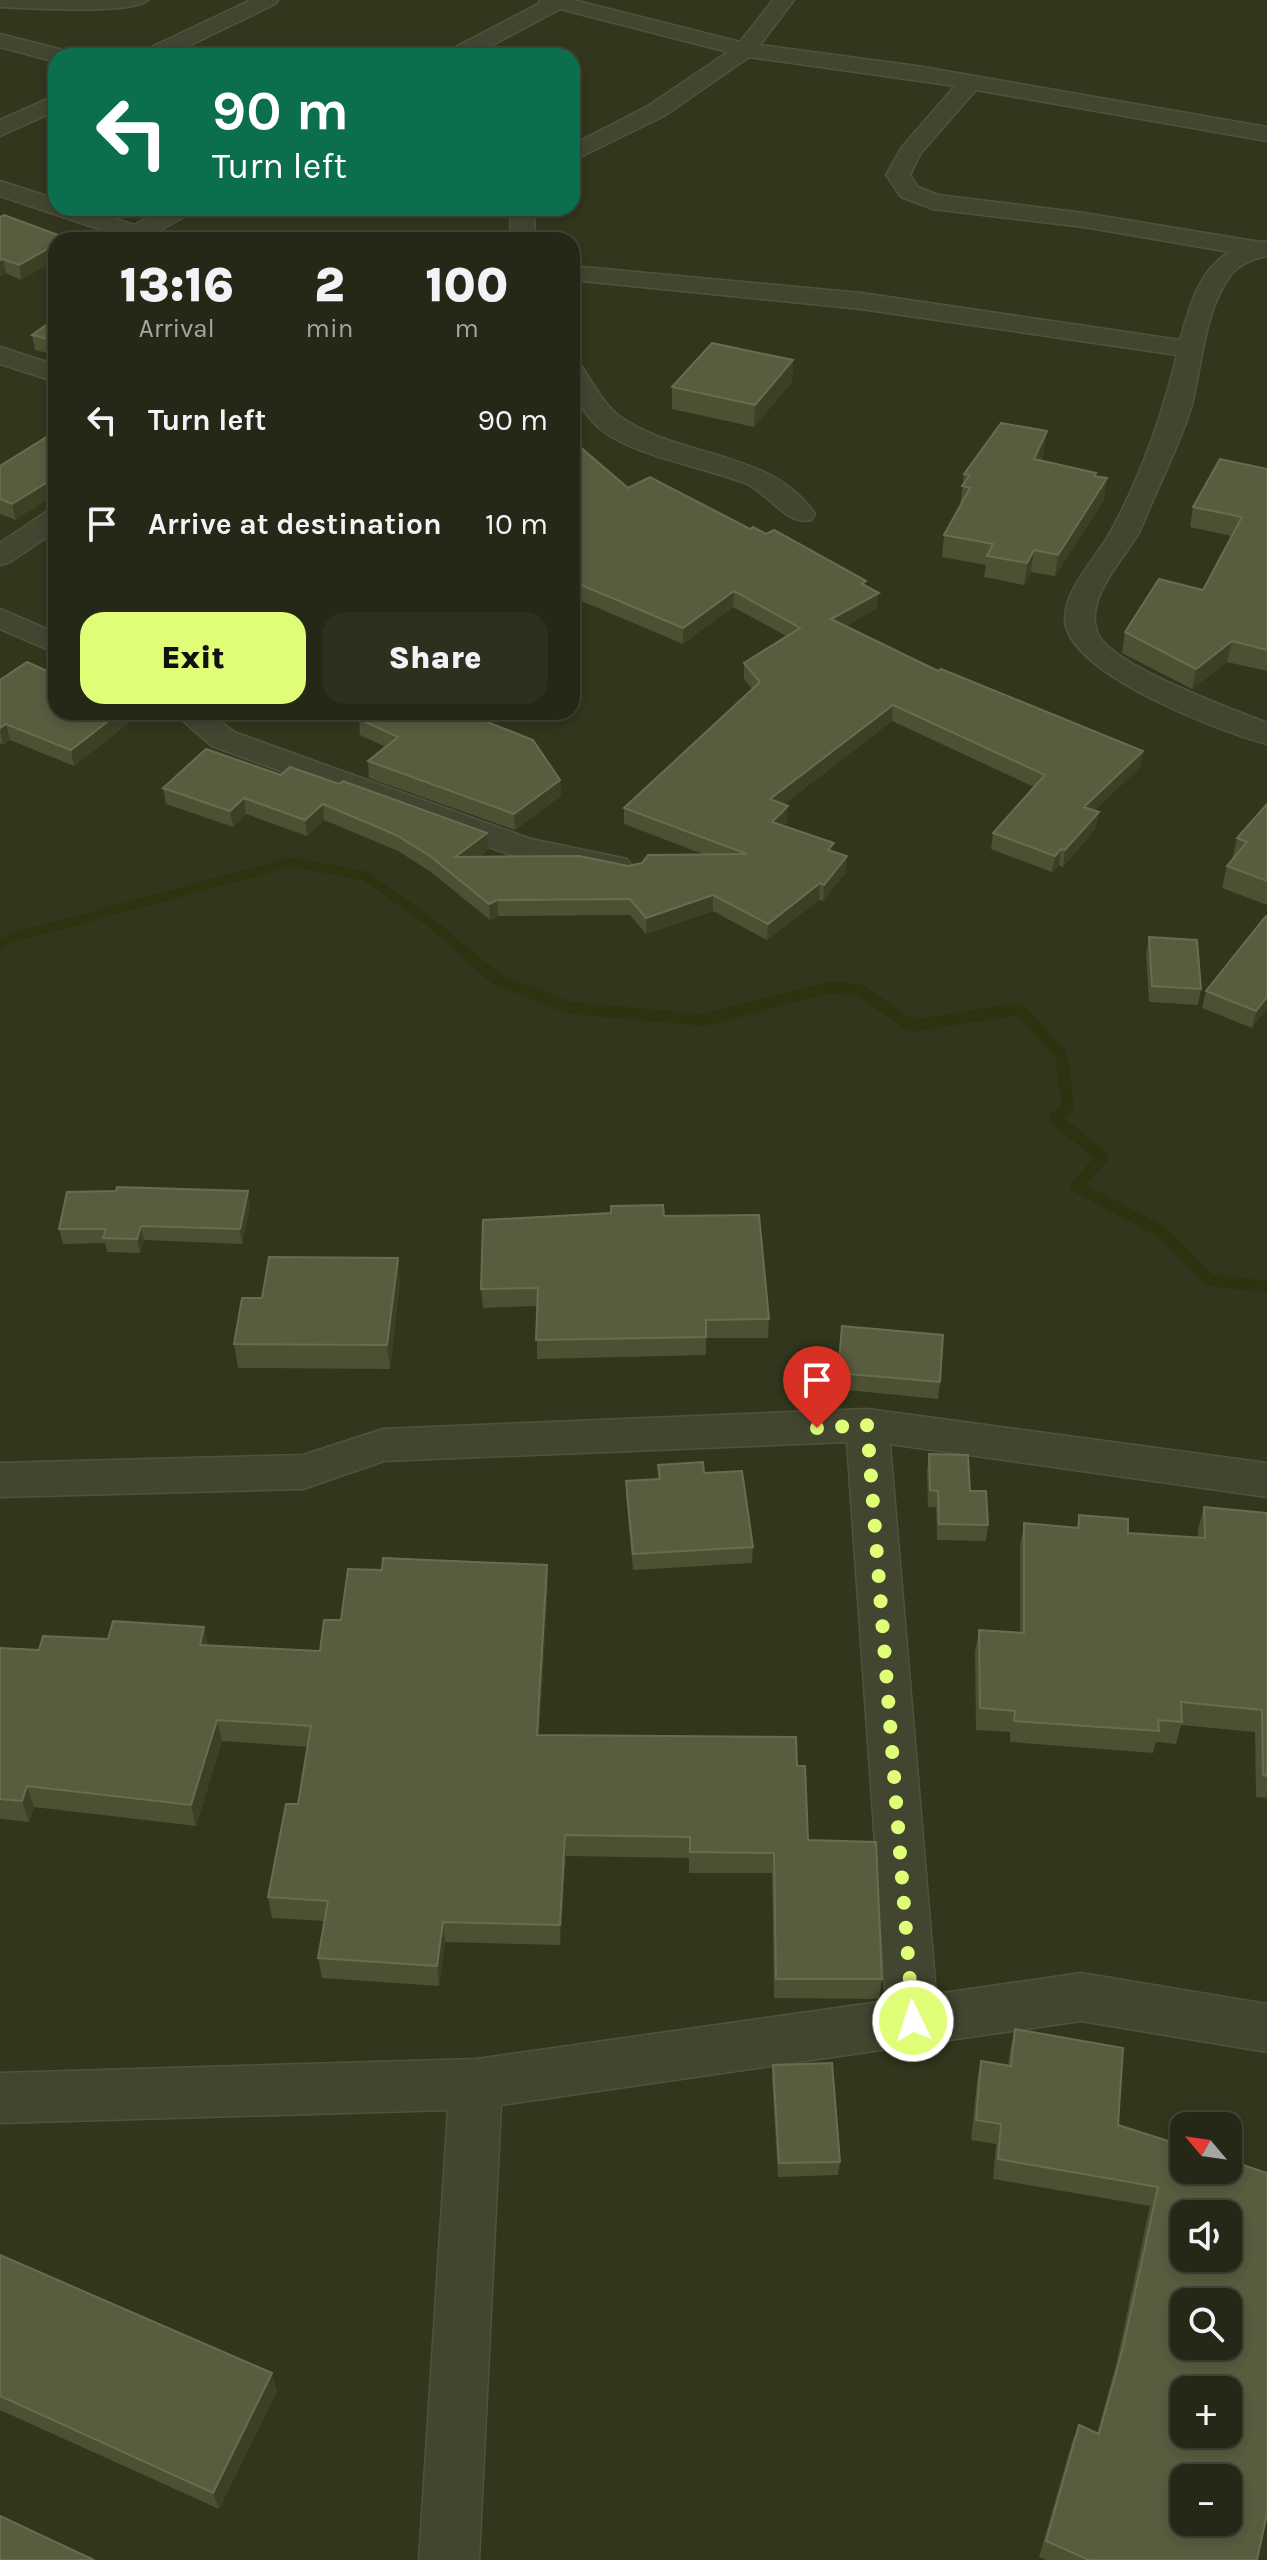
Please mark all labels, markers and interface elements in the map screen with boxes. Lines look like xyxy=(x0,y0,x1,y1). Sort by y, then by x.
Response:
text: 90 m xyxy=(212,78,349,143)
icon: left xyxy=(80,80,184,184)
text: Turn left xyxy=(212,145,347,187)
text: 13:16 xyxy=(120,257,234,313)
text: 2 xyxy=(314,257,345,313)
text: 100 xyxy=(425,257,508,313)
text: Arrival xyxy=(139,313,215,344)
text: min xyxy=(306,313,353,344)
text: m xyxy=(455,313,479,344)
icon: left xyxy=(80,398,124,442)
text: Turn left xyxy=(148,402,266,438)
text: 90 m xyxy=(478,402,548,438)
icon: arrive xyxy=(80,502,124,546)
text: Arrive at destination xyxy=(148,506,442,542)
text: 10 m xyxy=(485,506,548,542)
button: Exit xyxy=(80,612,306,704)
button: Share xyxy=(322,612,548,704)
pin xyxy=(783,1346,851,1428)
icon: arrive xyxy=(795,1358,839,1402)
position arrow xyxy=(871,1979,955,2063)
north arrow xyxy=(1170,2112,1242,2184)
map controls xyxy=(1170,2112,1242,2536)
button: sound xyxy=(1170,2200,1242,2272)
button: search xyxy=(1170,2288,1242,2360)
button: + xyxy=(1170,2376,1242,2448)
button: − xyxy=(1170,2464,1242,2536)

